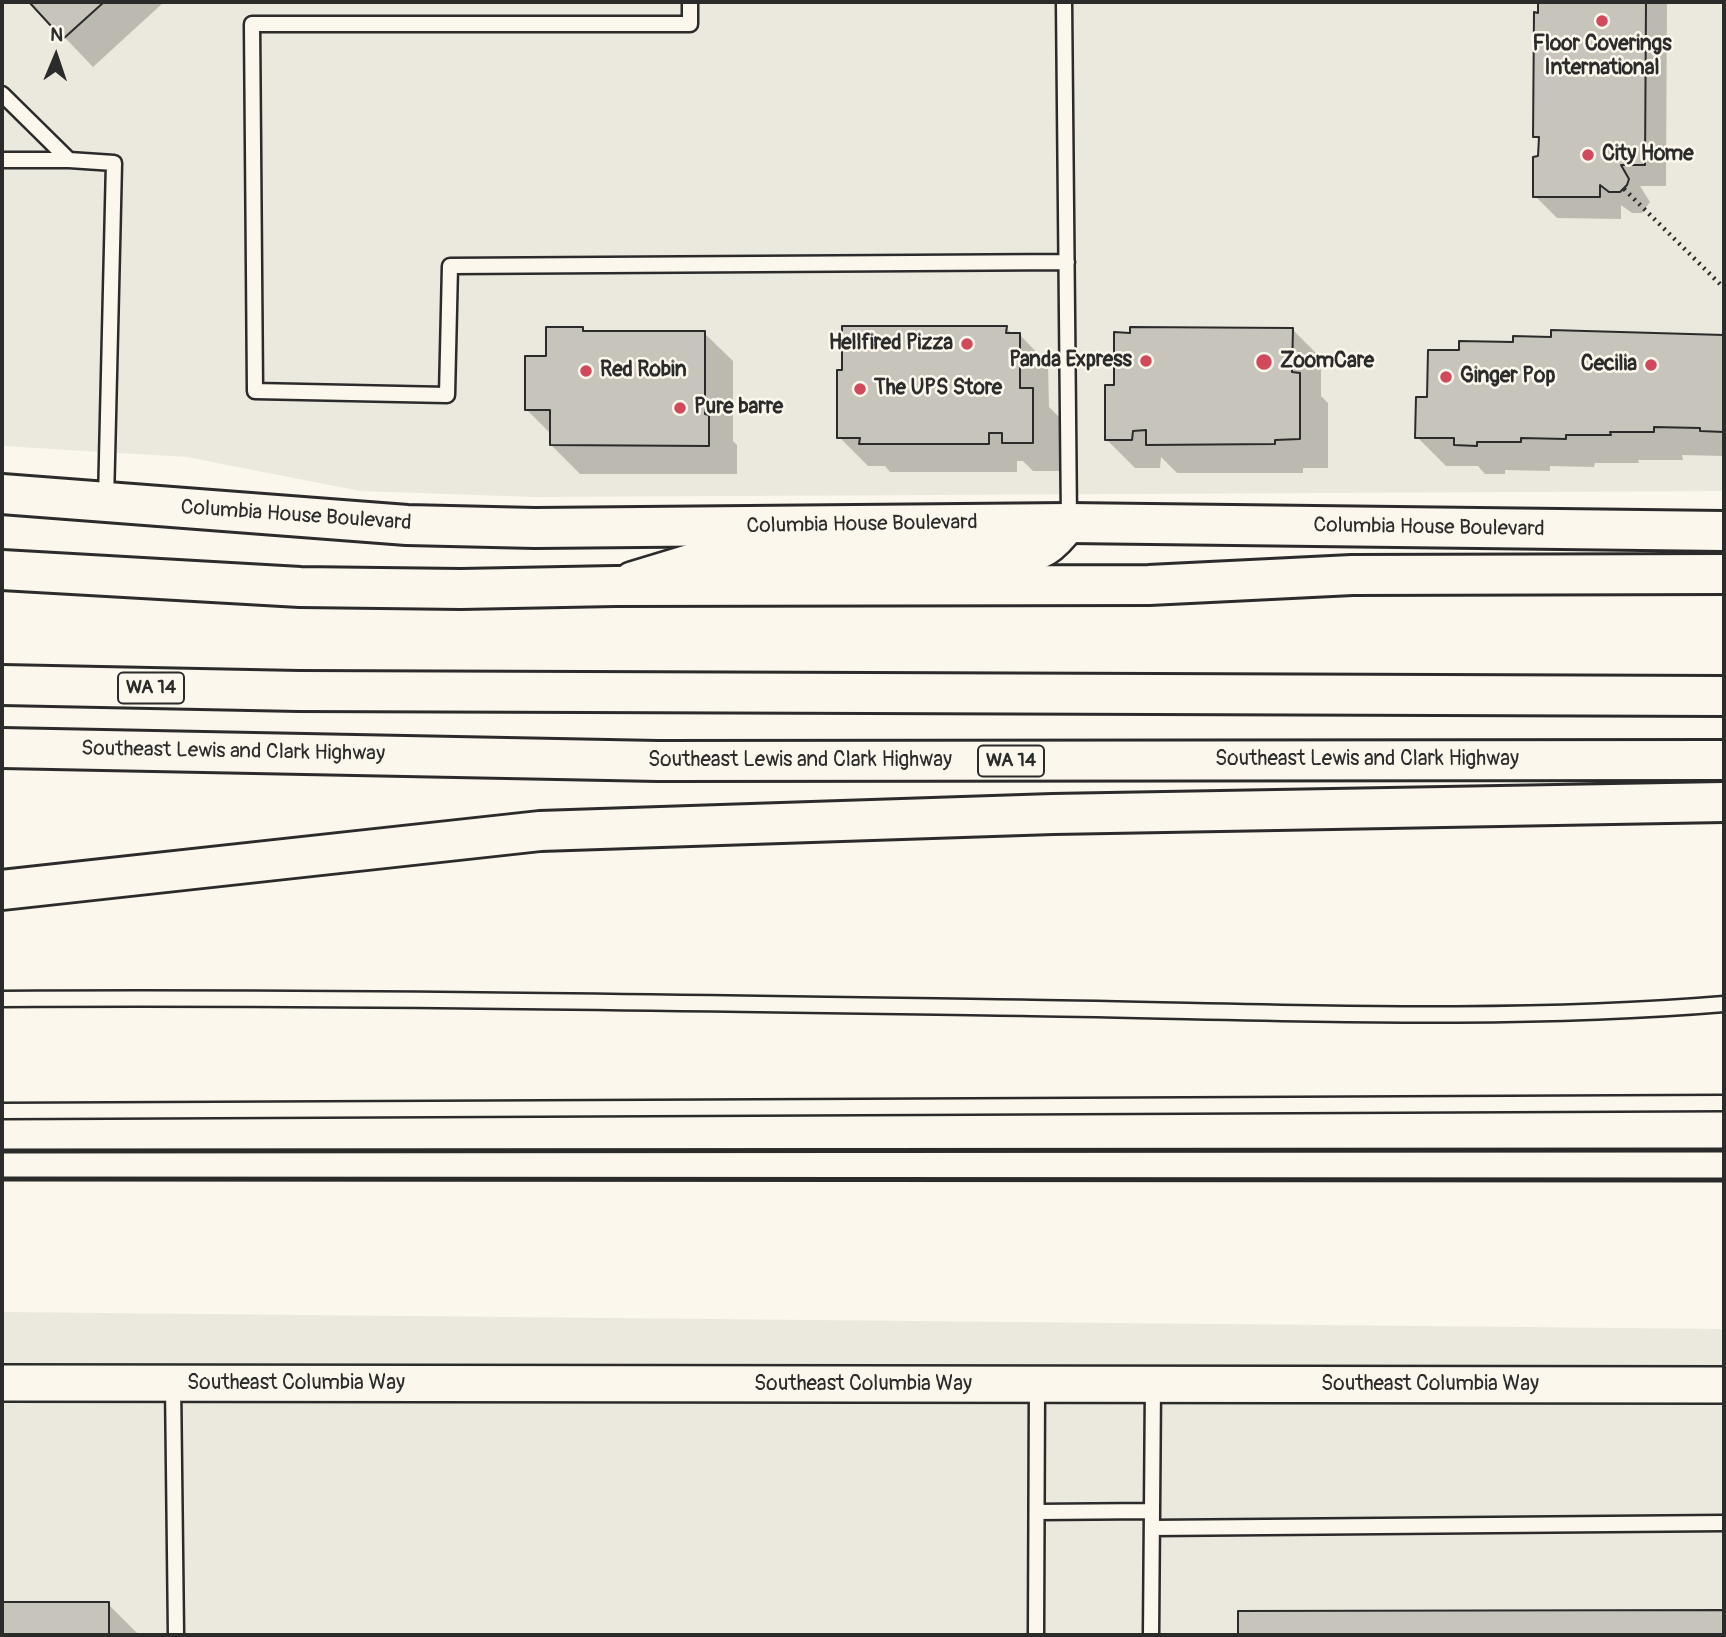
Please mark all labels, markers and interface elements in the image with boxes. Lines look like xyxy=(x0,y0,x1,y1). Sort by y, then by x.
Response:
marker: Floor Coverings International xyxy=(1594,13,1610,29)
north arrow xyxy=(21,21,91,91)
text: N xyxy=(50,23,64,47)
place label: Floor Coverings International xyxy=(1532,32,1672,82)
place label: City Home xyxy=(1602,142,1694,168)
marker: City Home xyxy=(1580,147,1596,163)
place label: Hellfired Pizza xyxy=(829,331,953,357)
marker: Hellfired Pizza xyxy=(959,336,975,352)
place label: Panda Express xyxy=(1009,348,1132,374)
place label: ZoomCare xyxy=(1280,349,1374,375)
marker: ZoomCare xyxy=(1254,352,1274,372)
place label: Cecilia xyxy=(1581,352,1637,378)
marker: Panda Express xyxy=(1138,353,1154,369)
marker: Cecilia xyxy=(1643,357,1659,373)
place label: Red Robin xyxy=(600,358,687,384)
marker: Red Robin xyxy=(578,363,594,379)
place label: Ginger Pop xyxy=(1460,364,1555,390)
marker: Ginger Pop xyxy=(1438,369,1454,385)
place label: The UPS Store xyxy=(874,376,1002,402)
marker: The UPS Store xyxy=(852,381,868,397)
place label: Pure barre xyxy=(694,395,783,421)
marker: Pure barre xyxy=(672,400,688,416)
street label: Columbia House Boulevard xyxy=(180,495,412,537)
street label: Columbia House Boulevard xyxy=(746,510,978,540)
street label: Columbia House Boulevard xyxy=(1313,513,1545,543)
road number: WA 14 xyxy=(118,673,184,704)
street label: Southeast Lewis and Clark Highway xyxy=(81,737,385,767)
road number: WA 14 xyxy=(978,746,1044,776)
street label: Southeast Lewis and Clark Highway xyxy=(1215,747,1519,773)
street label: Southeast Lewis and Clark Highway xyxy=(648,748,952,774)
street label: Southeast Columbia Way xyxy=(187,1371,405,1397)
street label: Southeast Columbia Way xyxy=(754,1372,972,1398)
street label: Southeast Columbia Way xyxy=(1321,1372,1539,1398)

